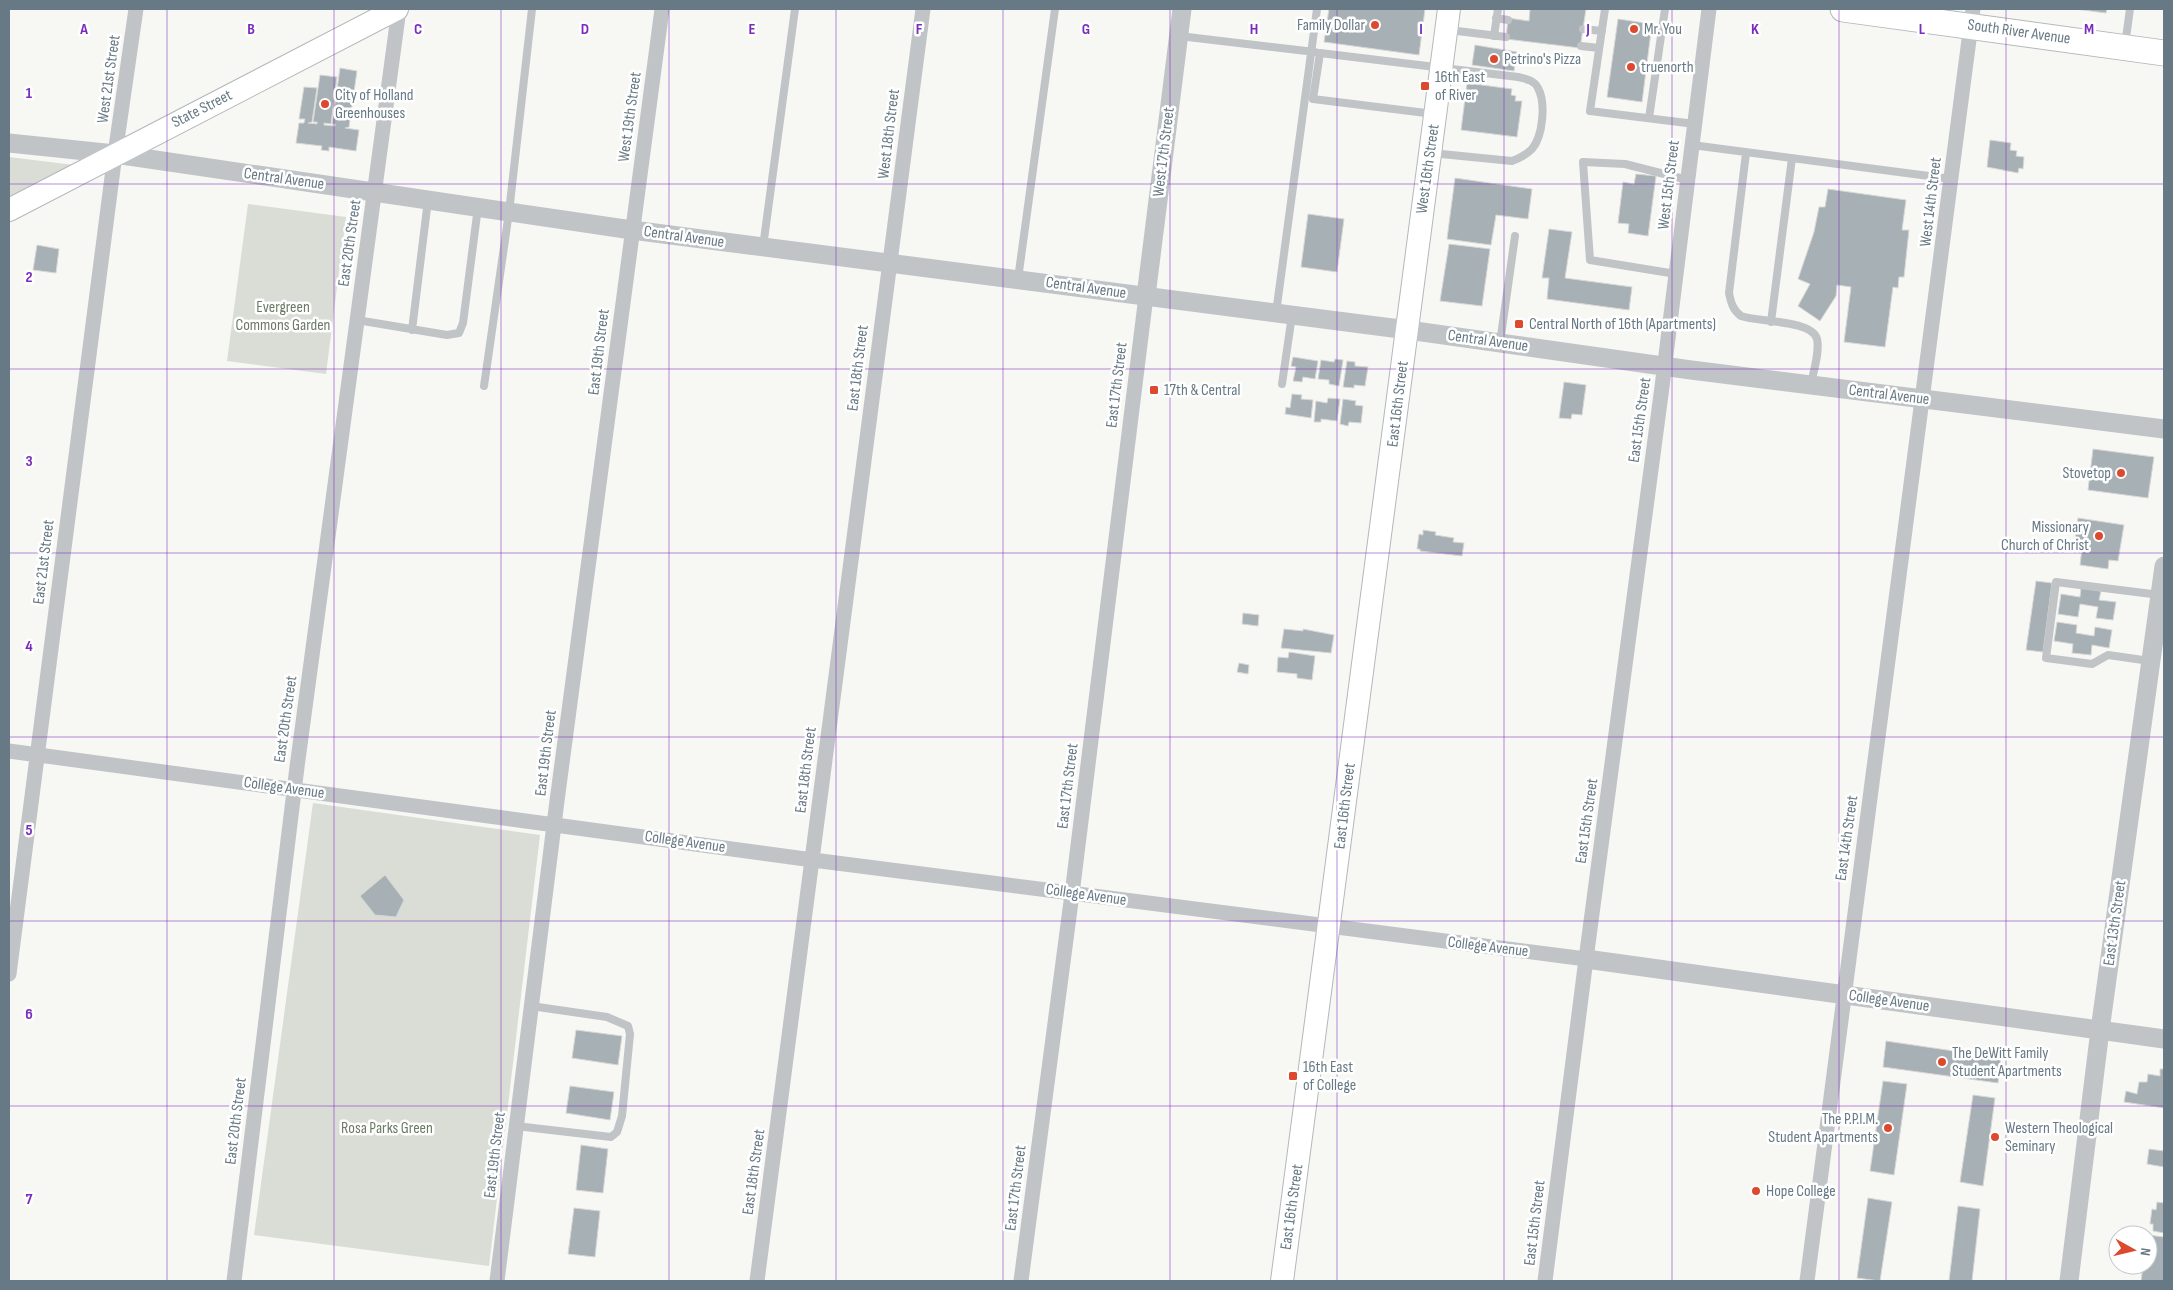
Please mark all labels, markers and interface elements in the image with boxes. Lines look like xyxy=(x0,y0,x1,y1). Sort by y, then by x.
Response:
street label: South River Avenue xyxy=(1966,15,2072,49)
place label: Family Dollar xyxy=(1297,16,1365,35)
marker: Family Dollar xyxy=(1369,19,1381,31)
text: A xyxy=(79,20,88,39)
text: B xyxy=(247,20,255,39)
text: C xyxy=(414,20,422,39)
text: D xyxy=(581,20,589,39)
text: E xyxy=(749,20,756,39)
text: F xyxy=(916,20,923,39)
text: G xyxy=(1082,20,1090,39)
text: H xyxy=(1250,20,1258,39)
text: I xyxy=(1419,20,1423,39)
text: J xyxy=(1585,20,1590,39)
place label: Mr. You xyxy=(1644,20,1682,39)
text: K xyxy=(1751,20,1759,39)
text: L xyxy=(1919,20,1926,39)
text: M xyxy=(2084,20,2094,39)
marker: Mr. You xyxy=(1628,23,1640,35)
street label: West 21st Street xyxy=(93,34,125,124)
place label: Petrino's Pizza xyxy=(1504,50,1581,69)
marker: Petrino's Pizza xyxy=(1488,53,1500,65)
place label: truenorth xyxy=(1641,58,1694,77)
marker: truenorth xyxy=(1625,61,1637,73)
place label: 16th East of River xyxy=(1435,68,1485,105)
street label: West 19th Street xyxy=(614,71,646,163)
marker: 16th East of River xyxy=(1419,80,1431,92)
text: 1 xyxy=(26,84,33,103)
street label: State Street xyxy=(169,86,236,132)
place label: City of Holland Greenhouses xyxy=(335,86,414,123)
street label: West 18th Street xyxy=(874,88,904,180)
marker: City of Holland Greenhouses xyxy=(319,98,331,110)
street label: West 17th Street xyxy=(1149,106,1179,198)
street label: West 16th Street xyxy=(1412,123,1444,215)
street label: West 15th Street xyxy=(1654,139,1684,231)
street label: West 14th Street xyxy=(1916,156,1946,248)
street label: Central Avenue xyxy=(243,164,325,194)
street label: East 20th Street xyxy=(335,198,366,288)
street label: Central Avenue xyxy=(643,222,725,252)
text: 2 xyxy=(25,268,33,287)
street label: Central Avenue xyxy=(1045,273,1127,303)
park label: Evergreen Commons Garden xyxy=(236,298,330,335)
street label: East 19th Street xyxy=(584,308,614,396)
place label: Central North of 16th (Apartments) xyxy=(1529,315,1716,334)
marker: Central North of 16th (Apartments) xyxy=(1513,318,1525,330)
street label: East 18th Street xyxy=(843,324,873,412)
street label: Central Avenue xyxy=(1447,326,1529,356)
street label: East 17th Street xyxy=(1102,341,1132,429)
street label: East 16th Street xyxy=(1383,360,1413,448)
street label: East 15th Street xyxy=(1625,376,1655,464)
place label: 17th & Central xyxy=(1164,381,1240,400)
street label: Central Avenue xyxy=(1848,381,1930,409)
marker: 17th & Central xyxy=(1148,384,1160,396)
text: 3 xyxy=(25,452,33,471)
place label: Stovetop xyxy=(2062,464,2111,483)
marker: Stovetop xyxy=(2115,467,2127,479)
place label: Missionary Church of Christ xyxy=(2001,518,2089,555)
street label: East 21st Street xyxy=(29,519,59,605)
marker: Missionary Church of Christ xyxy=(2093,530,2105,542)
text: 4 xyxy=(25,637,33,656)
street label: East 20th Street xyxy=(271,674,302,764)
street label: East 19th Street xyxy=(531,709,561,797)
street label: East 18th Street xyxy=(791,726,821,814)
street label: East 17th Street xyxy=(1053,742,1083,830)
street label: East 16th Street xyxy=(1330,762,1360,850)
street label: College Avenue xyxy=(243,773,325,803)
street label: East 15th Street xyxy=(1572,777,1602,865)
street label: East 14th Street xyxy=(1832,794,1862,882)
text: 5 xyxy=(25,821,33,840)
street label: College Avenue xyxy=(644,827,726,857)
street label: East 13th Street xyxy=(2100,879,2130,967)
street label: College Avenue xyxy=(1045,880,1127,910)
street label: College Avenue xyxy=(1447,933,1529,961)
street label: College Avenue xyxy=(1848,986,1930,1016)
text: 6 xyxy=(25,1005,33,1024)
place label: The DeWitt Family Student Apartments xyxy=(1952,1044,2062,1081)
marker: The DeWitt Family Student Apartments xyxy=(1936,1056,1948,1068)
place label: 16th East of College xyxy=(1303,1058,1356,1095)
marker: 16th East of College xyxy=(1287,1070,1299,1082)
street label: East 20th Street xyxy=(221,1076,251,1166)
place label: The P.P.I.M. Student Apartments xyxy=(1768,1110,1878,1147)
street label: East 19th Street xyxy=(480,1111,510,1199)
park label: Rosa Parks Green xyxy=(341,1119,433,1138)
place label: Western Theological Seminary xyxy=(2005,1119,2113,1156)
marker: The P.P.I.M. Student Apartments xyxy=(1882,1122,1894,1134)
street label: East 18th Street xyxy=(739,1128,769,1216)
marker: Western Theological Seminary xyxy=(1989,1131,2001,1143)
street label: East 17th Street xyxy=(1001,1144,1031,1232)
street label: East 16th Street xyxy=(1277,1163,1307,1251)
street label: East 15th Street xyxy=(1520,1179,1550,1267)
place label: Hope College xyxy=(1766,1182,1836,1201)
marker: Hope College xyxy=(1750,1185,1762,1197)
text: 7 xyxy=(26,1190,33,1209)
north arrow xyxy=(2108,1225,2158,1275)
text: N xyxy=(2136,1247,2154,1257)

